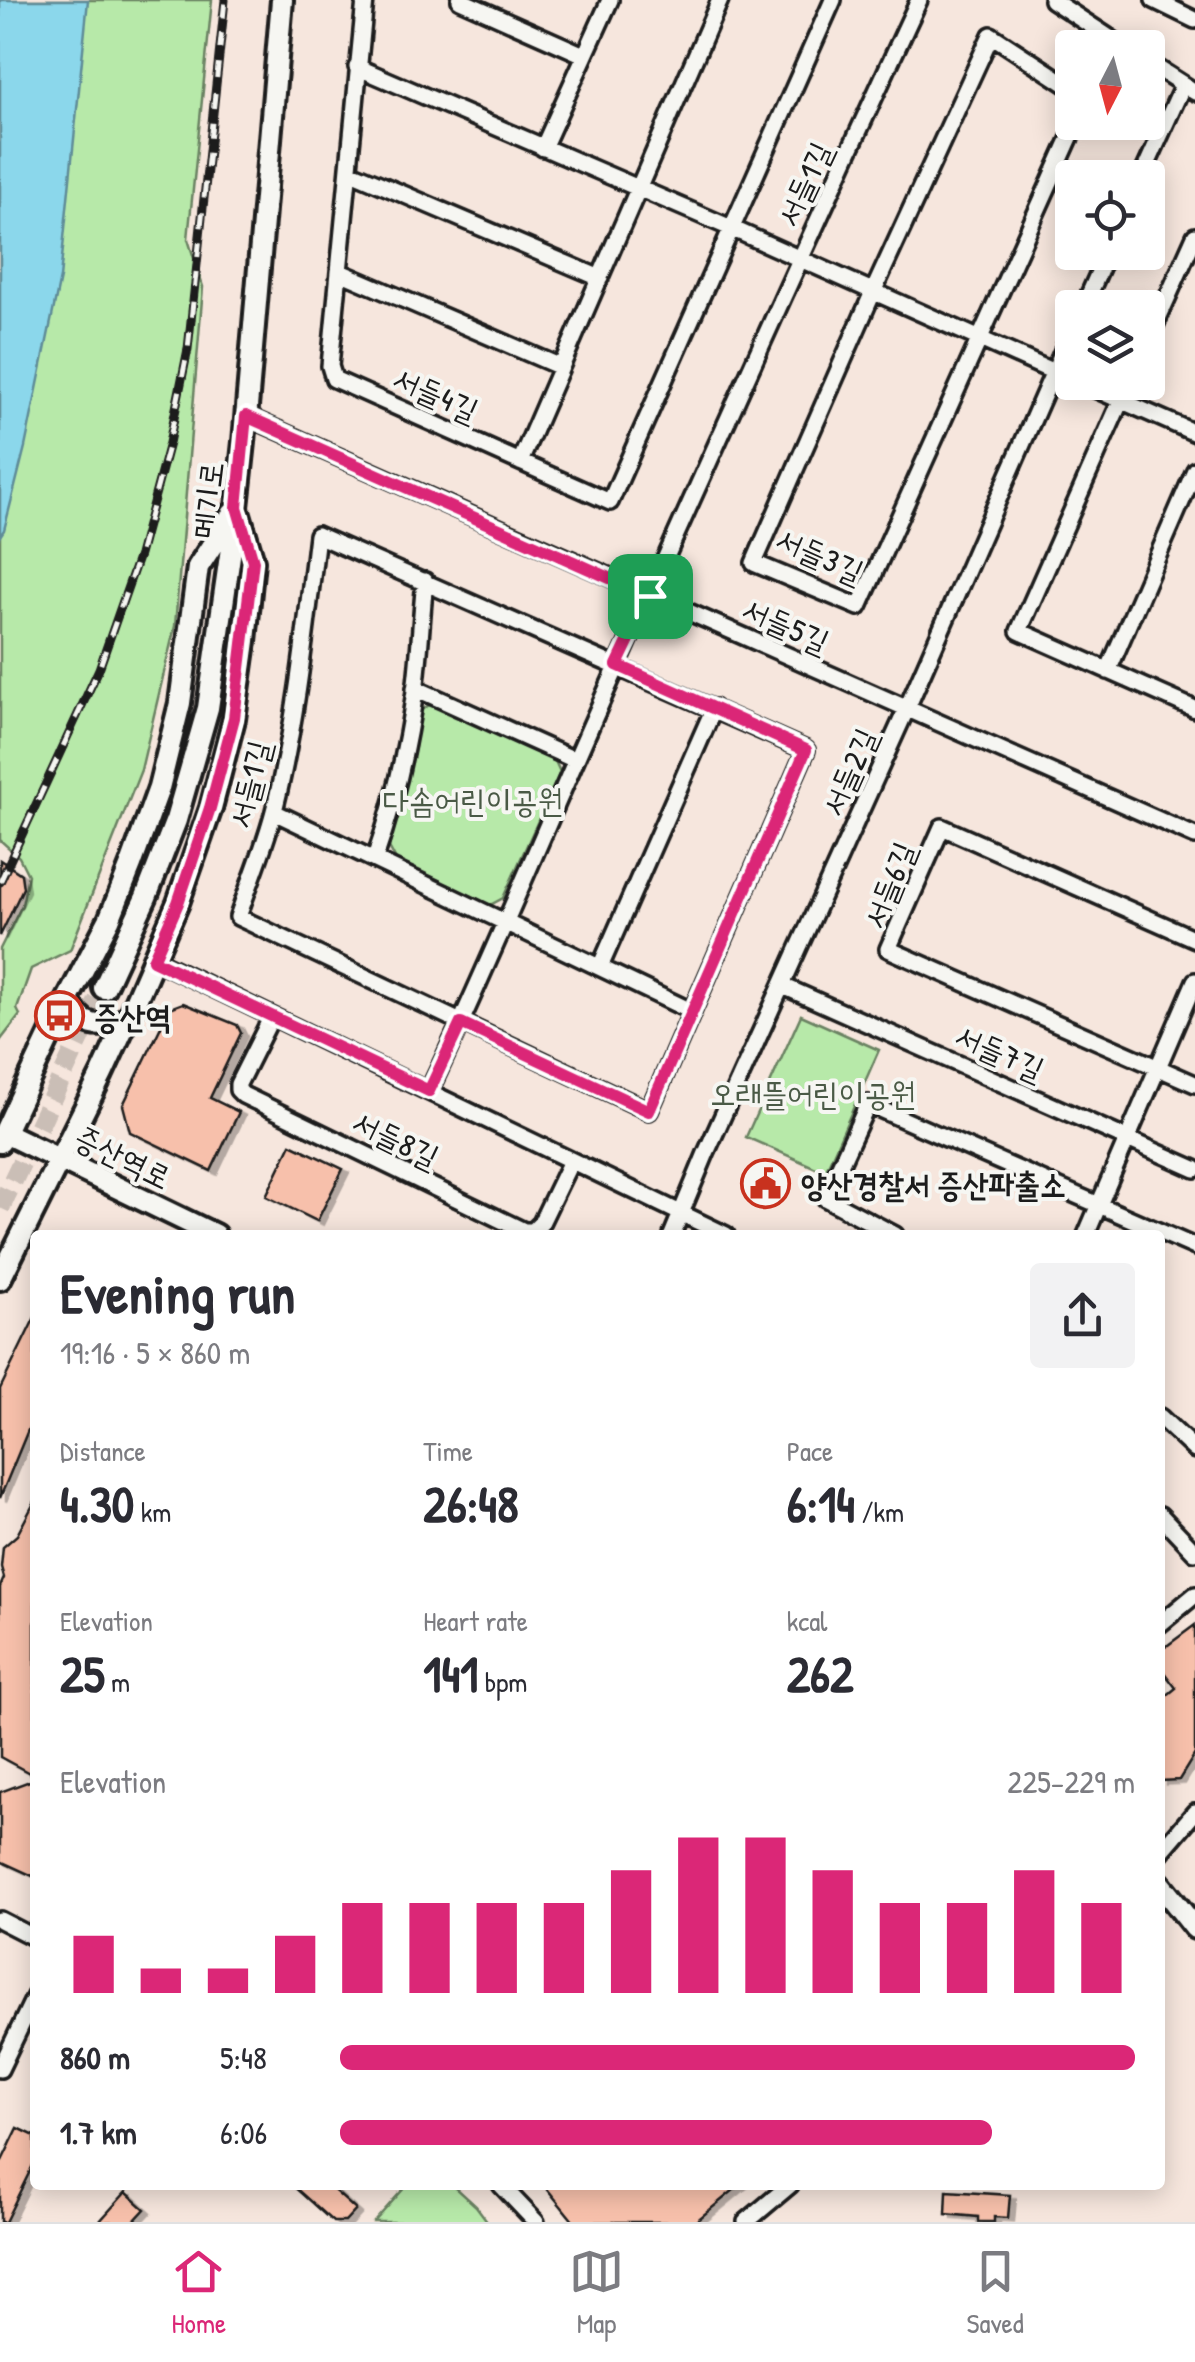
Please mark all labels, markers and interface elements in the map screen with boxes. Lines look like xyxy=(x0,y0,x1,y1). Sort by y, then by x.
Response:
north arrow xyxy=(1055,30,1165,140)
map controls xyxy=(1055,30,1165,400)
street label: 서들1길 xyxy=(766,135,842,233)
button: locate xyxy=(1055,160,1165,270)
button: layers xyxy=(1055,290,1165,400)
street label: 서들4길 xyxy=(386,356,486,432)
street label: 메기로 xyxy=(181,459,233,541)
street label: 서들3길 xyxy=(769,517,871,593)
pin xyxy=(608,554,693,639)
icon: arrive xyxy=(623,569,678,624)
street label: 서들5길 xyxy=(736,587,836,663)
street label: 서들2길 xyxy=(811,721,887,823)
street label: 서들1길 xyxy=(217,736,281,832)
park label: 다솜어린이공원 xyxy=(383,779,563,822)
street label: 서들6길 xyxy=(852,835,926,935)
bus stop icon: 증산역 xyxy=(33,990,85,1042)
place label: 증산역 xyxy=(94,995,171,1038)
street label: 서들7길 xyxy=(949,1013,1051,1091)
park label: 오래뜰어린이공원 xyxy=(710,1072,916,1115)
street label: 서들8길 xyxy=(346,1100,446,1178)
street label: 증산역로 xyxy=(67,1115,179,1199)
public building icon: 양산경찰서 증산파출소 xyxy=(740,1158,792,1210)
place label: 양산경찰서 증산파출소 xyxy=(801,1163,1066,1206)
text: Evening run xyxy=(60,1256,295,1330)
button: share xyxy=(1030,1263,1135,1368)
text: 19:16 · 5 × 860 m xyxy=(60,1331,250,1374)
text: Distance xyxy=(60,1432,146,1470)
text: Time xyxy=(423,1432,473,1470)
text: Pace xyxy=(787,1432,833,1470)
text: 4.30 xyxy=(60,1470,134,1538)
text: 26:48 xyxy=(423,1470,519,1538)
text: 6:14 xyxy=(787,1470,855,1538)
text: km xyxy=(134,1493,171,1531)
text: /km xyxy=(855,1493,904,1531)
text: Elevation xyxy=(60,1602,153,1640)
text: Heart rate xyxy=(423,1602,528,1640)
text: kcal xyxy=(787,1602,828,1640)
text: 25 xyxy=(60,1640,105,1708)
text: 141 xyxy=(423,1640,478,1708)
text: 262 xyxy=(787,1640,853,1708)
text: m xyxy=(105,1663,130,1701)
text: bpm xyxy=(478,1663,527,1701)
text: Elevation xyxy=(60,1760,166,1803)
text: 225–229 m xyxy=(1007,1760,1135,1803)
text: 860 m xyxy=(60,2036,130,2079)
text: 5:48 xyxy=(220,2036,267,2079)
text: 1.7 km xyxy=(60,2111,137,2154)
text: 6:06 xyxy=(220,2111,267,2154)
tab: Home xyxy=(171,2244,226,2342)
tab: Map xyxy=(569,2244,624,2342)
tab: Saved xyxy=(967,2244,1024,2342)

